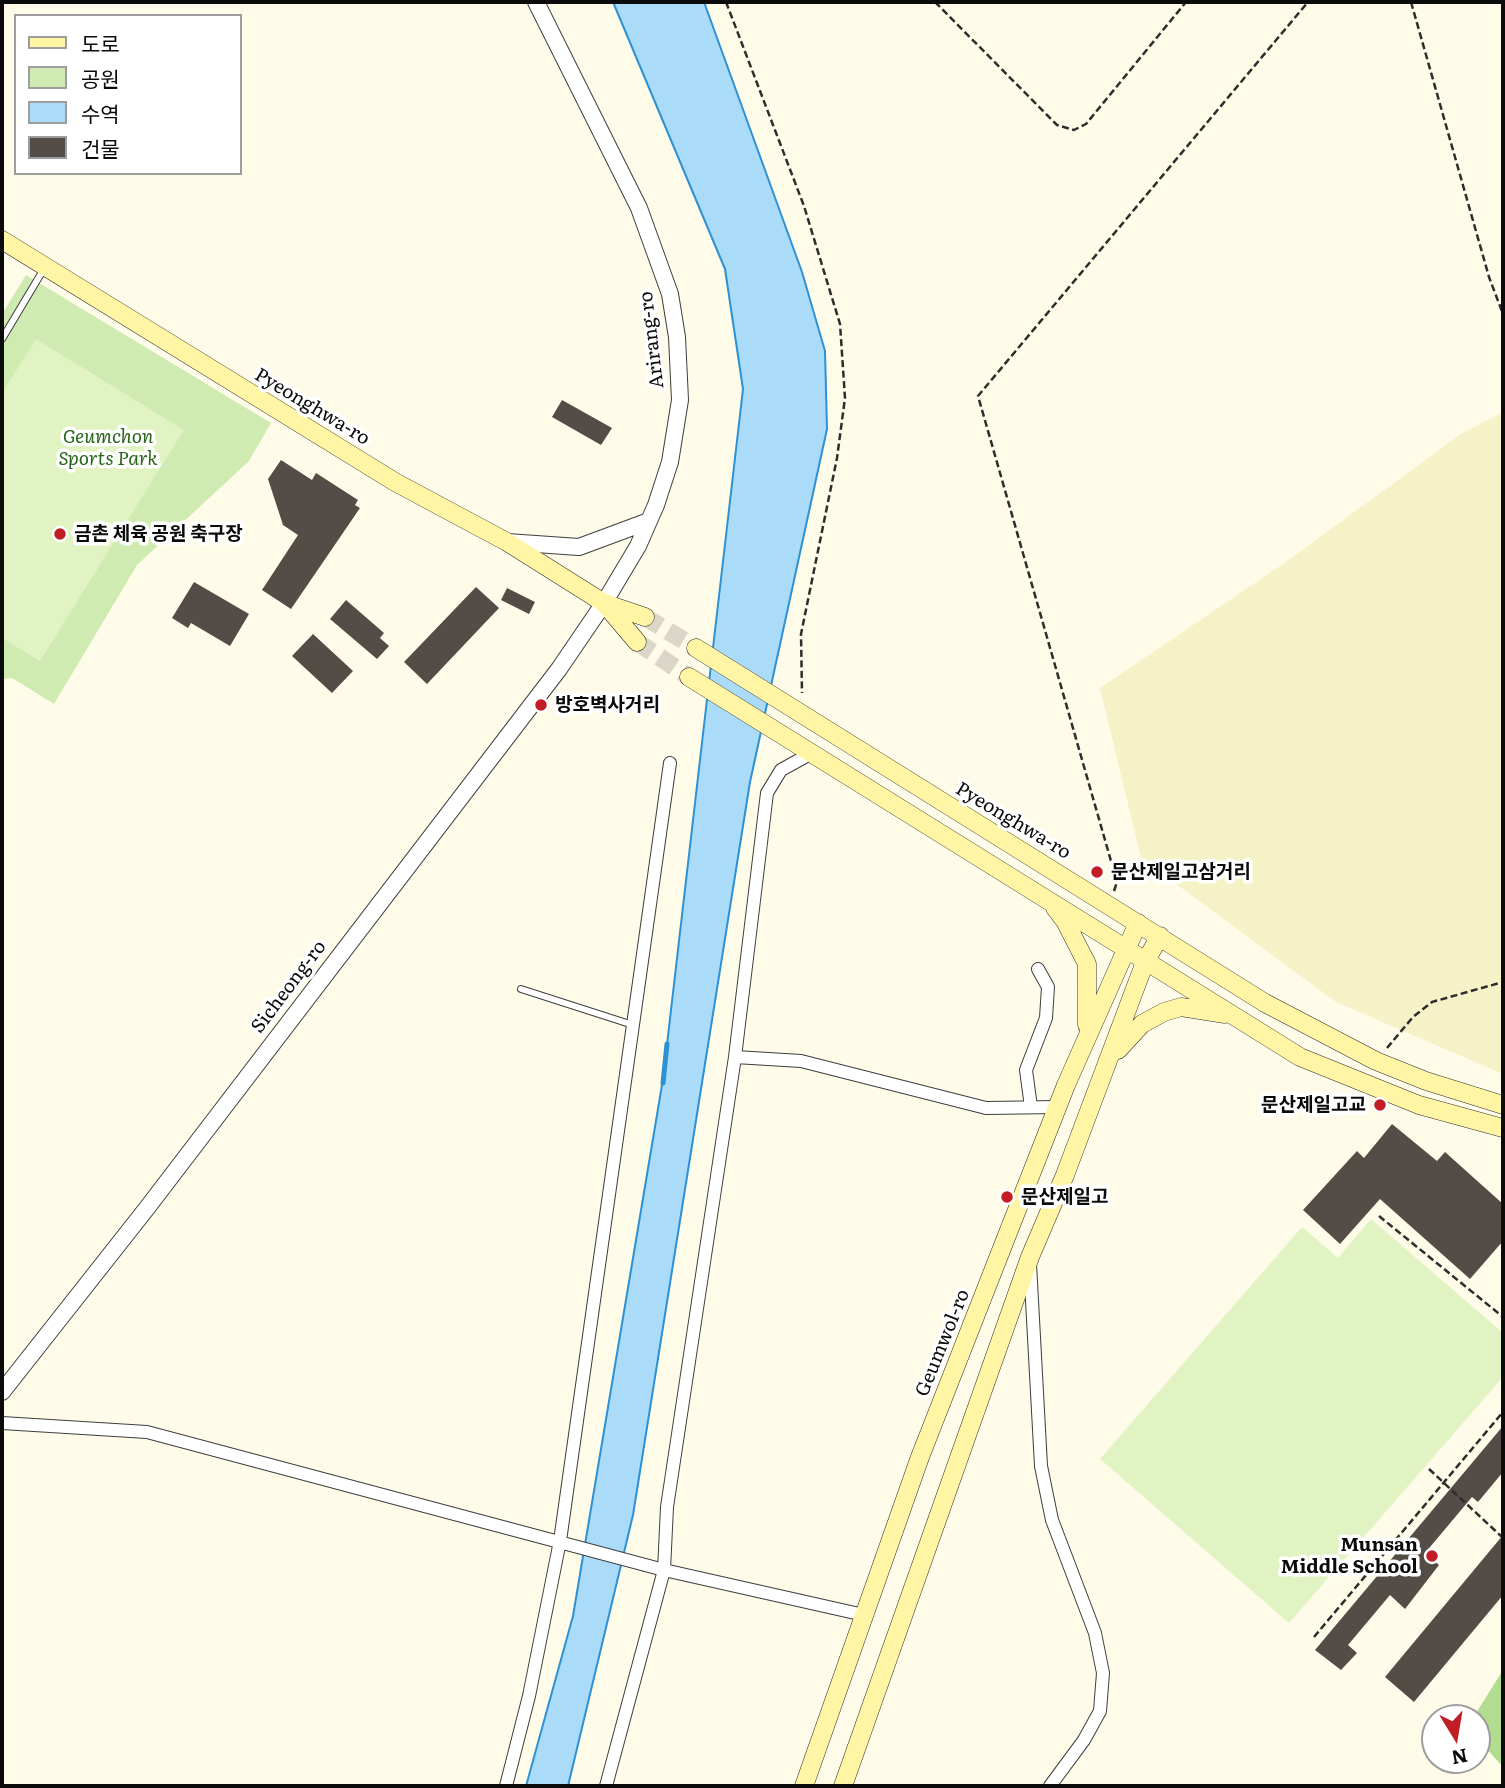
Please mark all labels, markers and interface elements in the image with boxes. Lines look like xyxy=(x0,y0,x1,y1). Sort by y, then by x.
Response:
legend xyxy=(14,14,242,175)
text: 도로 xyxy=(81,27,120,58)
text: 공원 xyxy=(81,62,120,93)
text: 수역 xyxy=(81,97,120,128)
text: 건물 xyxy=(81,132,120,163)
street label: Arirang-ro xyxy=(635,290,669,390)
street label: Pyeonghwa-ro xyxy=(250,364,374,450)
park label: Geumchon Sports Park xyxy=(58,426,158,470)
place label: 금촌 체육 공원 축구장 xyxy=(74,523,243,545)
marker: 금촌 체육 공원 축구장 xyxy=(52,526,68,542)
place label: 방호벽사거리 xyxy=(555,694,660,716)
marker: 방호벽사거리 xyxy=(533,697,549,713)
street label: Pyeonghwa-ro xyxy=(951,778,1075,864)
place label: 문산제일고삼거리 xyxy=(1111,861,1251,883)
marker: 문산제일고삼거리 xyxy=(1089,864,1105,880)
street label: Sicheong-ro xyxy=(247,936,331,1038)
place label: 문산제일고교 xyxy=(1261,1094,1366,1116)
marker: 문산제일고교 xyxy=(1372,1097,1388,1113)
place label: 문산제일고 xyxy=(1021,1186,1108,1208)
marker: 문산제일고 xyxy=(999,1189,1015,1205)
street label: Geumwol-ro xyxy=(911,1286,975,1400)
place label: Munsan Middle School xyxy=(1281,1534,1418,1578)
marker: Munsan Middle School xyxy=(1424,1548,1440,1564)
north arrow xyxy=(1421,1704,1491,1774)
text: N xyxy=(1449,1742,1470,1773)

